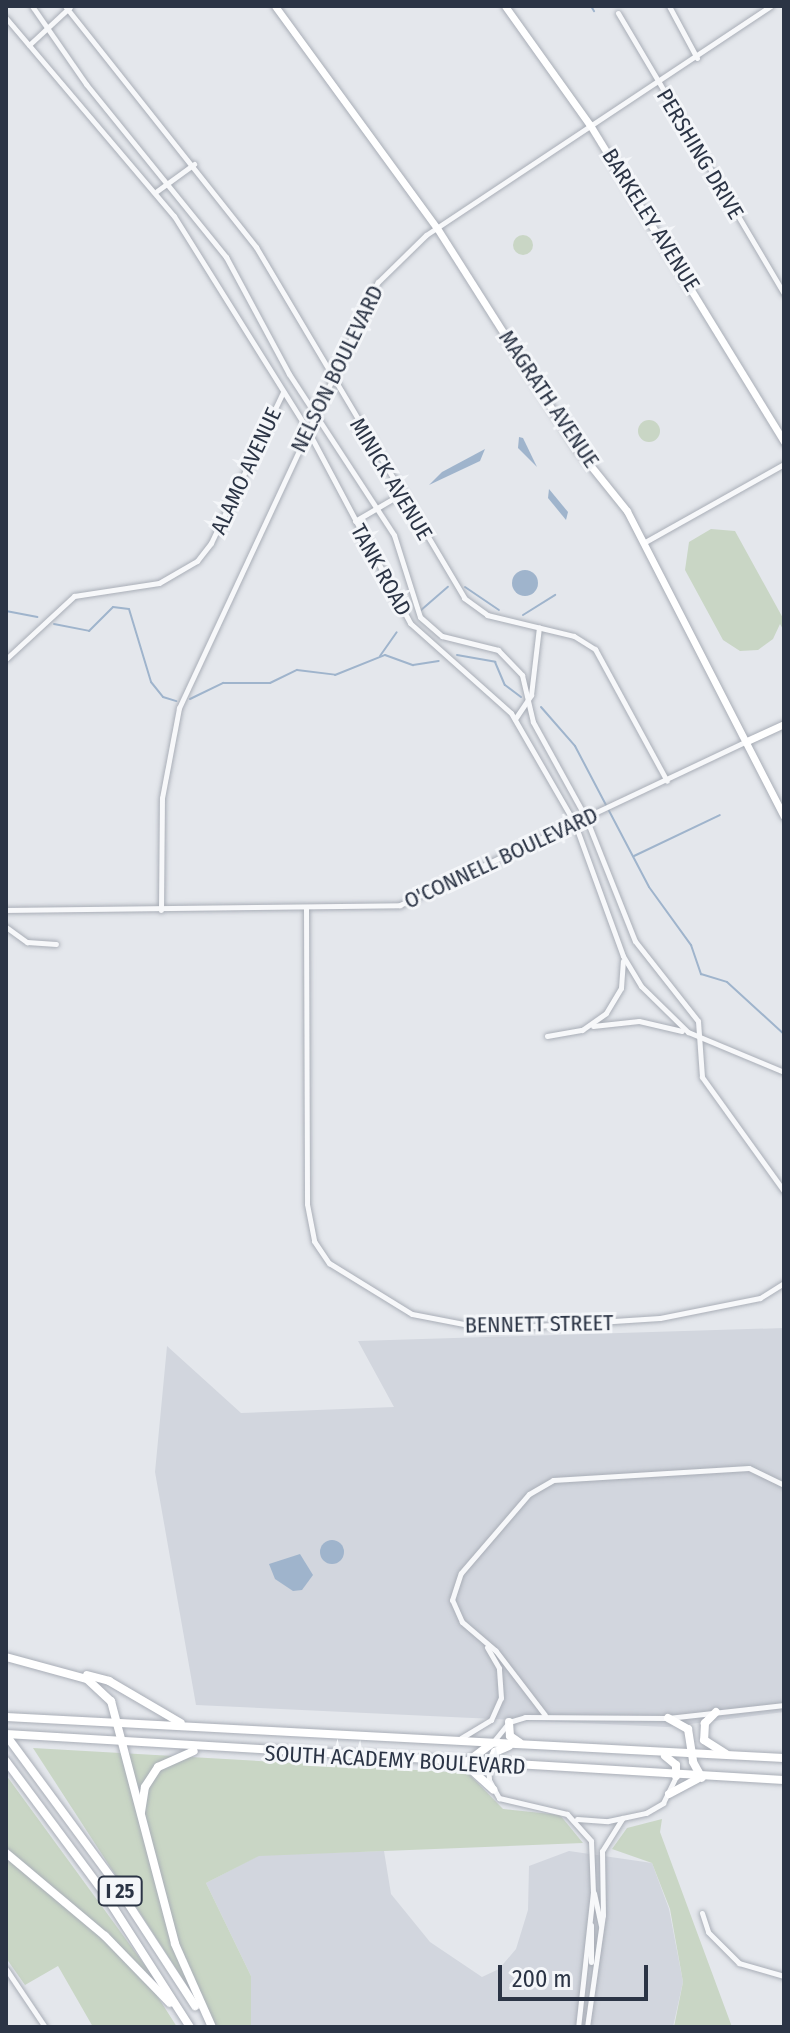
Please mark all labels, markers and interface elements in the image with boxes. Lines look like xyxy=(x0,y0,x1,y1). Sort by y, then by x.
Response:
street label: PERSHING DRIVE xyxy=(651,84,749,224)
street label: BARKELEY AVENUE xyxy=(597,144,705,296)
street label: NELSON BOULEVARD xyxy=(285,281,389,457)
street label: MAGRATH AVENUE xyxy=(493,325,605,473)
street label: ALAMO AVENUE xyxy=(205,403,287,539)
street label: MINICK AVENUE xyxy=(344,413,438,545)
street label: TANK ROAD xyxy=(345,520,417,620)
street label: O'CONNELL BOULEVARD xyxy=(400,802,602,914)
street label: BENNETT STREET xyxy=(465,1310,613,1338)
street label: SOUTH ACADEMY BOULEVARD xyxy=(264,1740,526,1780)
road number: I 25 xyxy=(96,1875,144,1907)
scale bar xyxy=(502,1949,652,1999)
text: 200 m xyxy=(512,1965,572,1993)

